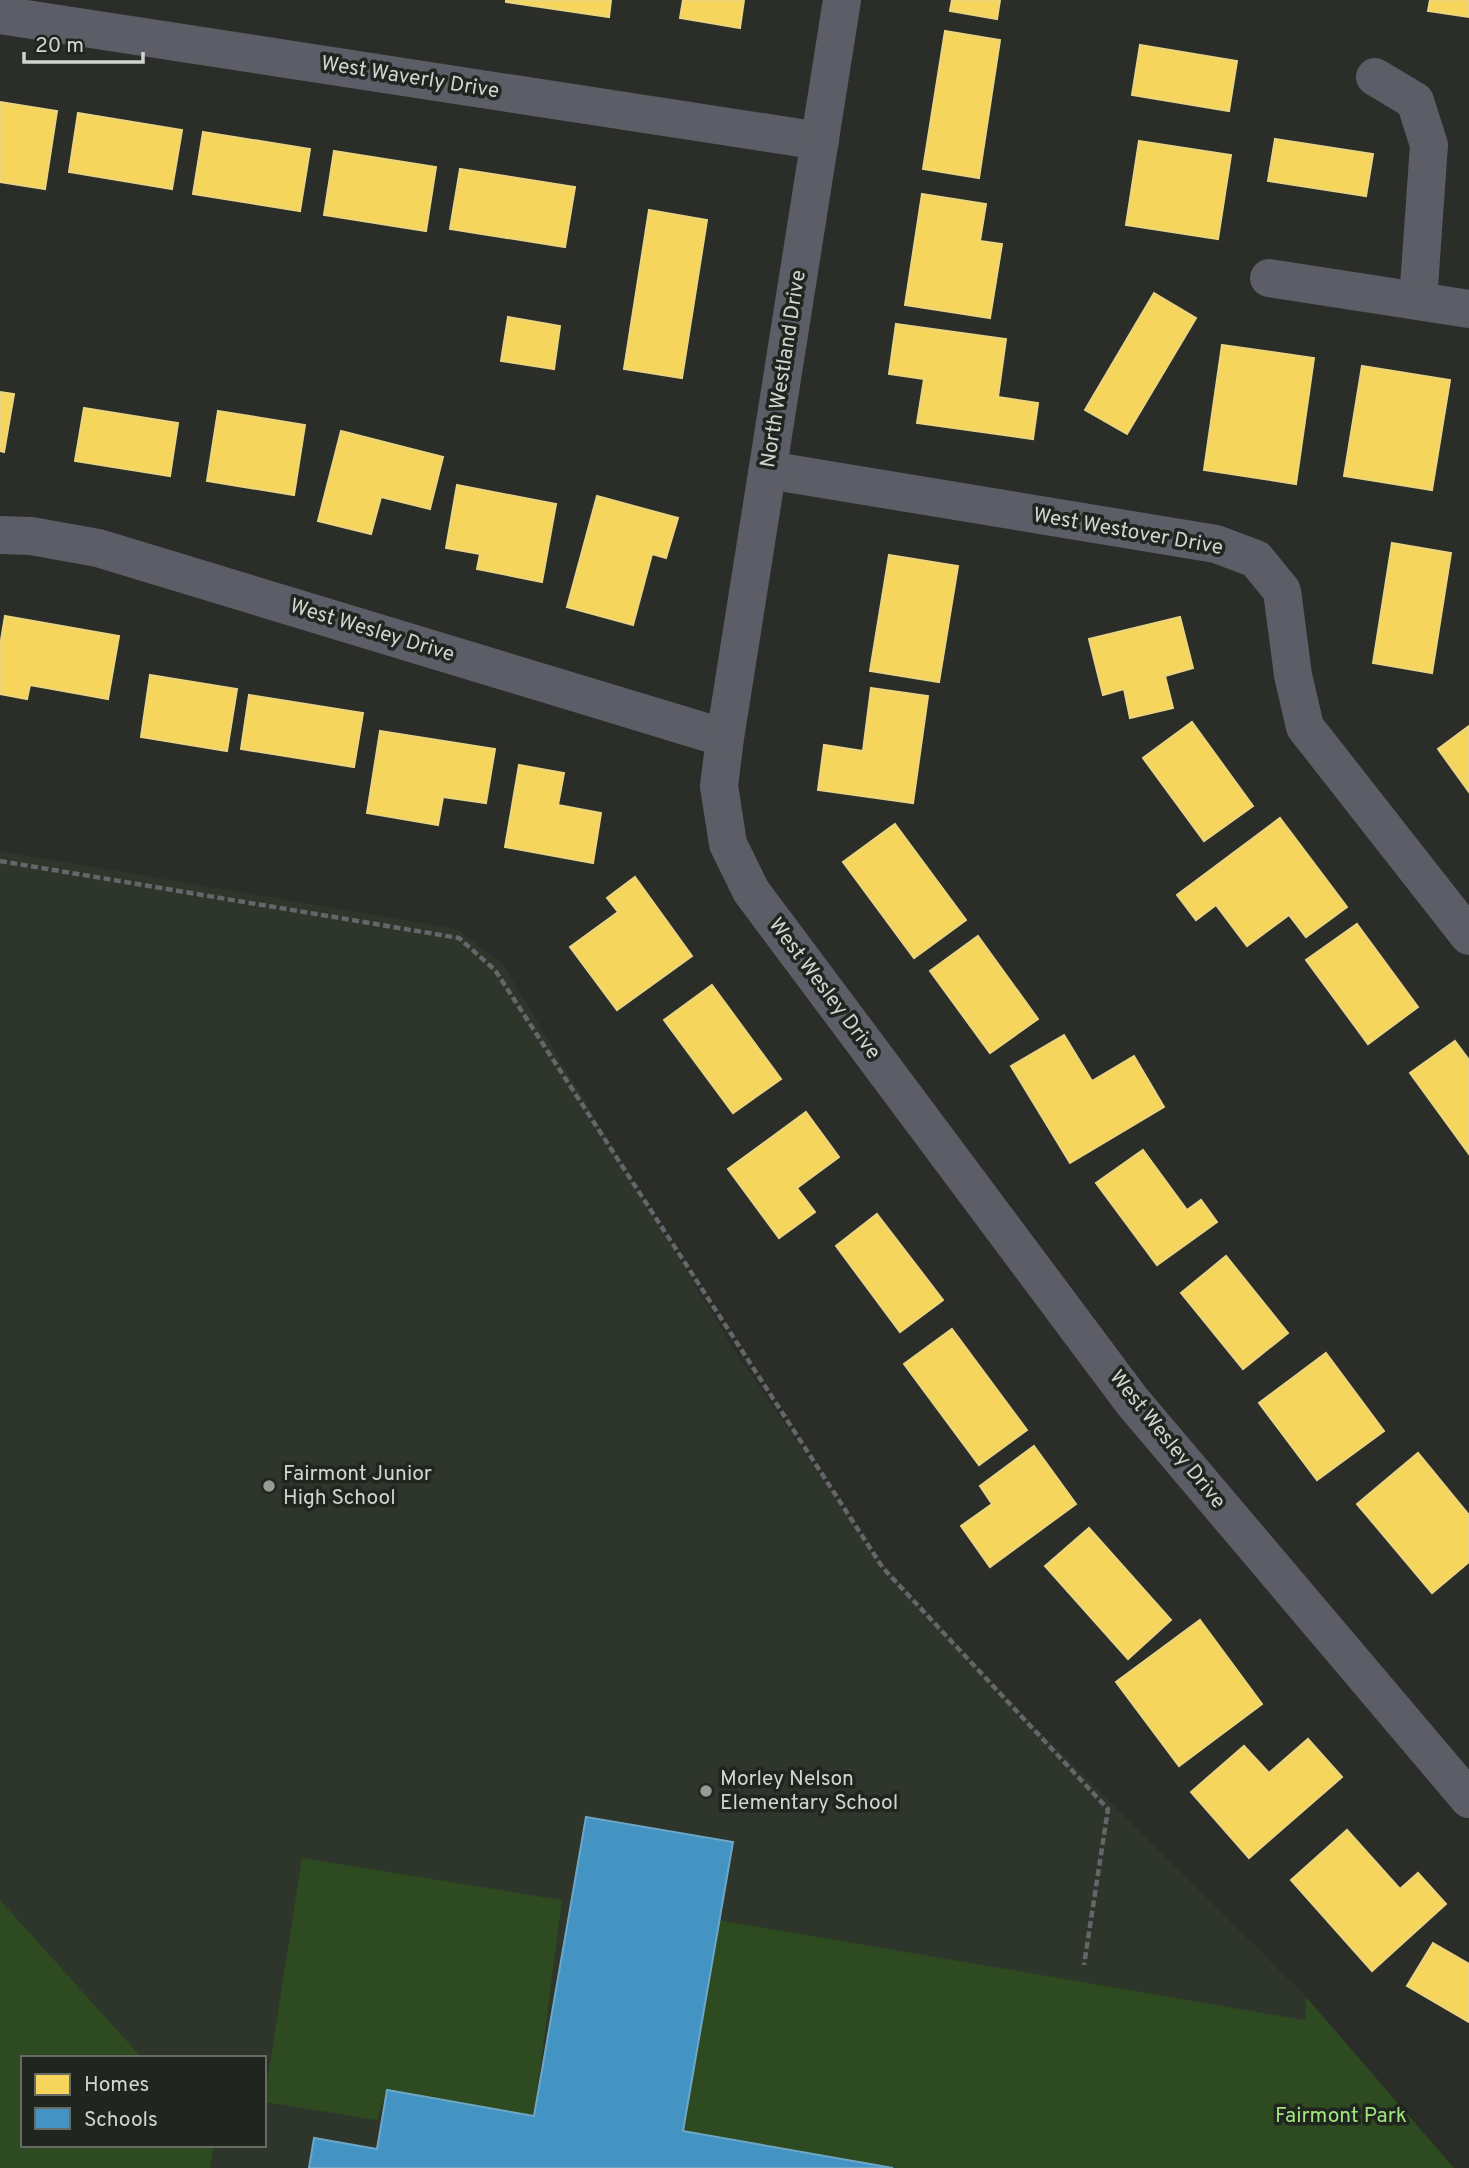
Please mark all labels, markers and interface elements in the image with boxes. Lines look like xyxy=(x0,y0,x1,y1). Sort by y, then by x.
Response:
scale bar xyxy=(24,21,144,65)
text: 20 m xyxy=(35,33,84,60)
street label: West Waverly Drive xyxy=(319,51,501,105)
street label: North Westland Drive xyxy=(755,268,813,470)
street label: West Westover Drive xyxy=(1031,502,1225,562)
street label: West Wesley Drive xyxy=(286,593,458,669)
street label: West Wesley Drive xyxy=(762,913,886,1065)
street label: West Wesley Drive xyxy=(1103,1365,1231,1515)
place label: Fairmont Junior High School xyxy=(283,1461,432,1512)
marker: Fairmont Junior High School xyxy=(261,1478,277,1494)
place label: Morley Nelson Elementary School xyxy=(720,1766,898,1817)
marker: Morley Nelson Elementary School xyxy=(698,1783,714,1799)
legend xyxy=(21,2056,266,2147)
text: Homes xyxy=(84,2072,149,2099)
park label: Fairmont Park xyxy=(1275,2103,1407,2130)
text: Schools xyxy=(84,2107,158,2134)

